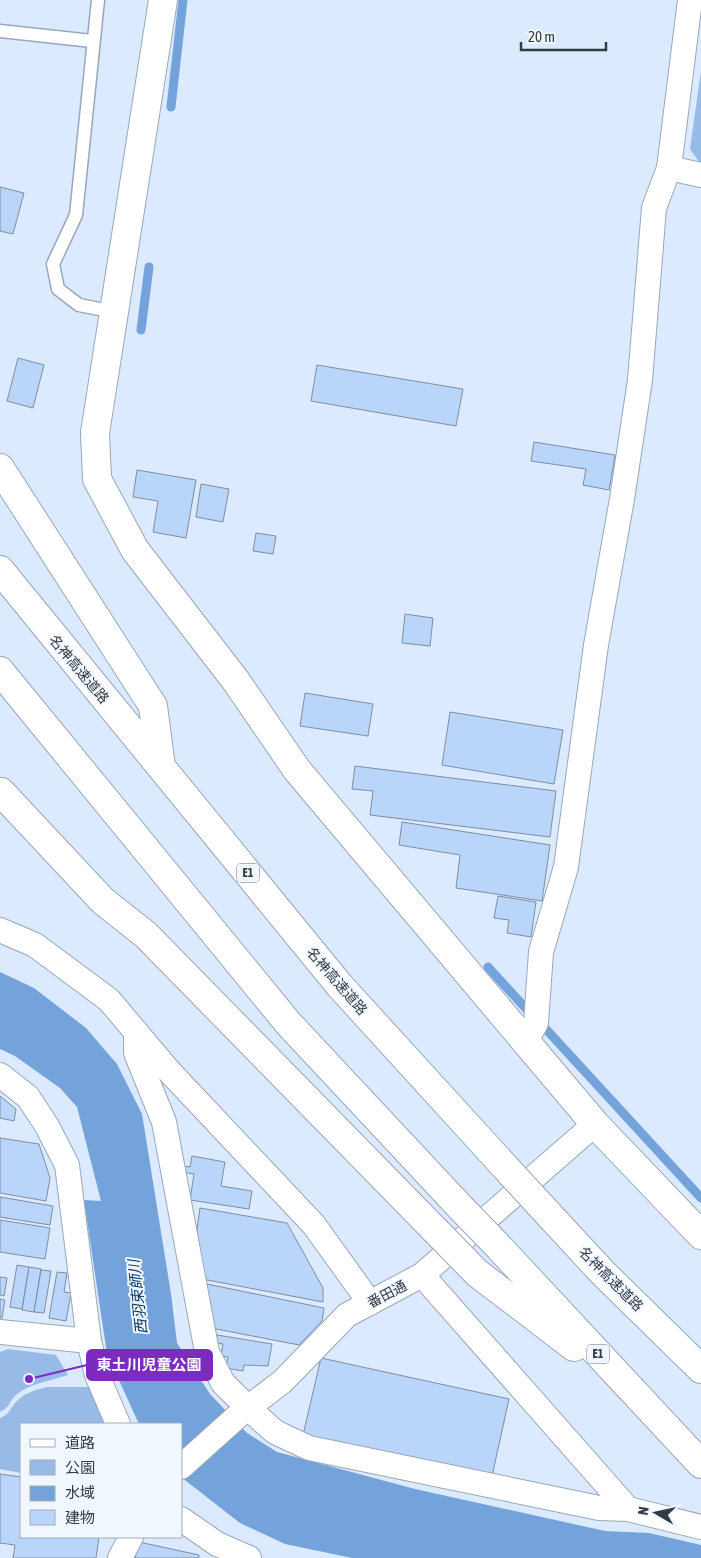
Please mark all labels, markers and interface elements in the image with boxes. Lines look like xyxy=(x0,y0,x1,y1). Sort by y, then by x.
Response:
scale bar xyxy=(521,20,606,52)
text: 20 m xyxy=(528,28,555,45)
street label: 名神高速道路 xyxy=(46,632,112,706)
road number: E1 xyxy=(237,864,259,882)
street label: 名神高速道路 xyxy=(303,944,371,1018)
street label: 名神高速道路 xyxy=(576,1244,646,1314)
water label: 西羽束師川 xyxy=(125,1257,150,1335)
street label: 番田通 xyxy=(365,1277,409,1311)
road number: E1 xyxy=(587,1345,609,1364)
callout: 東土川児童公園 xyxy=(87,1350,212,1380)
text: 東土川児童公園 xyxy=(96,1356,202,1373)
legend xyxy=(20,1423,182,1538)
text: 道路 xyxy=(65,1434,95,1451)
text: 公園 xyxy=(65,1459,95,1476)
text: 水域 xyxy=(65,1484,95,1501)
north arrow xyxy=(631,1488,681,1538)
text: N xyxy=(635,1506,652,1516)
text: 建物 xyxy=(65,1509,95,1526)

